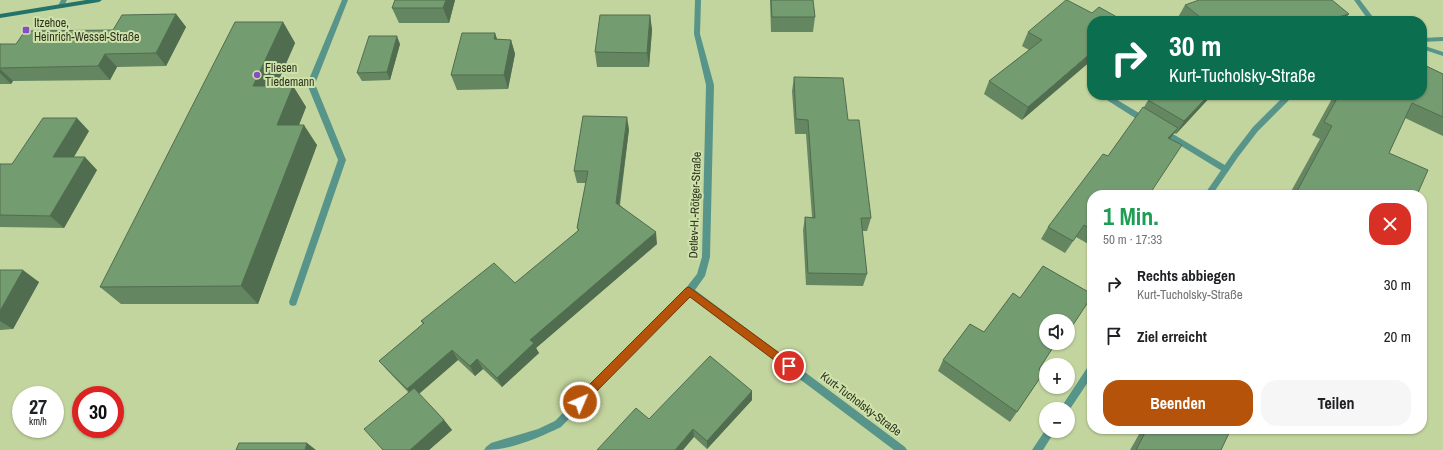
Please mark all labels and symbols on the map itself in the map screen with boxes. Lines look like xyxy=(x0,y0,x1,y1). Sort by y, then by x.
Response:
place label: Itzehoe, Heinrich-Wessel-Straße xyxy=(34,15,139,45)
marker: Itzehoe, Heinrich-Wessel-Straße xyxy=(21,25,31,35)
place label: Fliesen Tiedemann xyxy=(265,60,315,90)
marker: Fliesen Tiedemann xyxy=(252,70,262,80)
street label: Detlev-H.-Rötger-Straße xyxy=(685,151,705,259)
pin xyxy=(772,349,806,383)
street label: Kurt-Tucholsky-Straße xyxy=(817,368,905,440)
position arrow xyxy=(559,381,601,423)
speed limit sign: 30 xyxy=(72,386,124,438)

